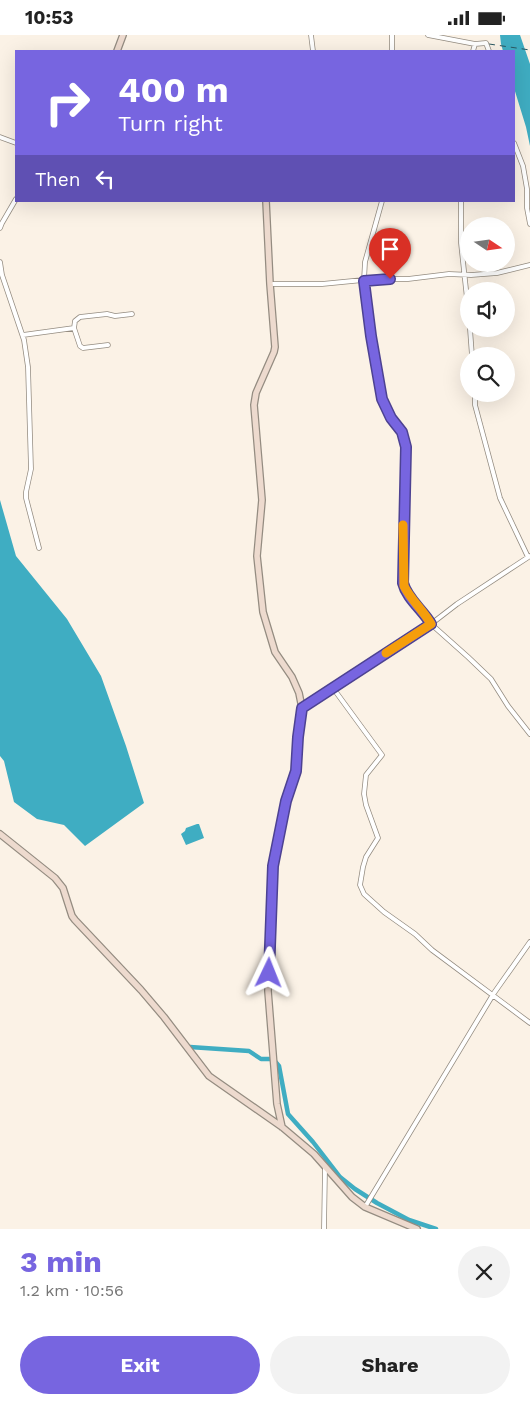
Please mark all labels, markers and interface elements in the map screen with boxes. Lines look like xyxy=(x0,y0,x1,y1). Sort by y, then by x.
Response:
text: 10:53 xyxy=(25,6,74,29)
text: 400 m xyxy=(118,69,229,111)
icon: right xyxy=(35,70,100,135)
text: Turn right xyxy=(118,111,223,136)
icon: left xyxy=(91,165,119,193)
text: Then xyxy=(35,168,81,191)
north arrow xyxy=(460,217,515,273)
map controls xyxy=(460,217,515,402)
pin xyxy=(369,228,411,279)
icon: arrive xyxy=(376,235,404,263)
button: sound xyxy=(460,282,515,337)
button: search xyxy=(460,347,515,402)
position arrow xyxy=(242,946,294,998)
text: 3 min xyxy=(20,1244,102,1279)
button: close xyxy=(458,1246,510,1298)
text: 1.2 km · 10:56 xyxy=(20,1281,124,1300)
button: Exit xyxy=(20,1336,260,1394)
button: Share xyxy=(270,1336,510,1394)

